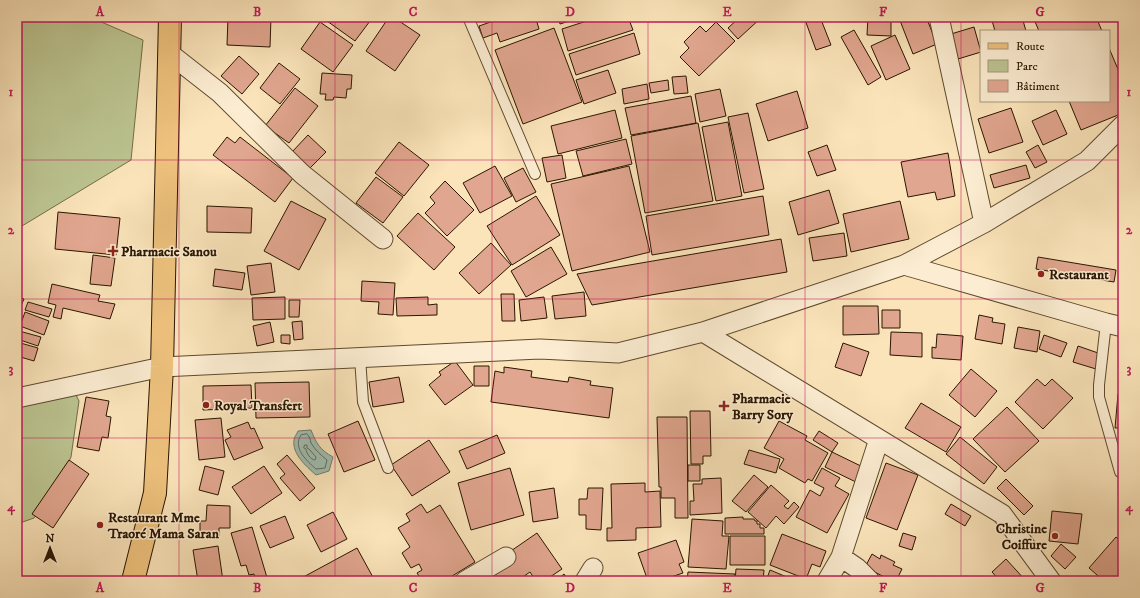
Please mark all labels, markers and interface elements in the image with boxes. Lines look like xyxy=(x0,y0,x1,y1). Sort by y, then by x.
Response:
text: A xyxy=(95,4,105,20)
text: B xyxy=(253,4,261,20)
text: C xyxy=(409,4,418,20)
text: D xyxy=(565,4,575,20)
text: E xyxy=(722,4,732,20)
text: F xyxy=(879,4,888,20)
text: G xyxy=(1035,4,1045,20)
legend xyxy=(980,30,1110,102)
text: Route xyxy=(1016,39,1044,54)
text: Parc xyxy=(1016,59,1038,74)
text: Bâtiment xyxy=(1016,79,1060,94)
text: 1 xyxy=(9,84,14,100)
text: 1 xyxy=(1127,84,1132,100)
text: 2 xyxy=(8,222,15,238)
text: 2 xyxy=(1126,222,1133,238)
place label: Pharmacie Sanou xyxy=(121,243,217,261)
marker: Pharmacie Sanou xyxy=(108,246,118,256)
place label: Restaurant xyxy=(1049,266,1109,284)
marker: Restaurant xyxy=(1036,269,1046,279)
text: 3 xyxy=(9,361,14,377)
text: 3 xyxy=(1127,361,1132,377)
place label: Pharmacie Barry Sory xyxy=(732,390,793,424)
place label: Royal Transfert xyxy=(214,397,303,415)
marker: Royal Transfert xyxy=(201,400,211,410)
marker: Pharmacie Barry Sory xyxy=(719,401,729,411)
text: 4 xyxy=(6,499,15,516)
text: 4 xyxy=(1124,499,1133,516)
place label: Restaurant Mme Traoré Mama Saran xyxy=(107,509,220,543)
marker: Restaurant Mme Traoré Mama Saran xyxy=(95,520,105,530)
place label: Christine Coiffure xyxy=(996,520,1047,554)
north arrow xyxy=(30,528,70,568)
marker: Christine Coiffure xyxy=(1050,531,1060,541)
text: N xyxy=(45,532,55,546)
text: A xyxy=(95,580,105,596)
text: B xyxy=(253,580,261,596)
text: C xyxy=(409,580,418,596)
text: D xyxy=(565,580,575,596)
text: E xyxy=(722,580,732,596)
text: F xyxy=(879,580,888,596)
text: G xyxy=(1035,580,1045,596)

